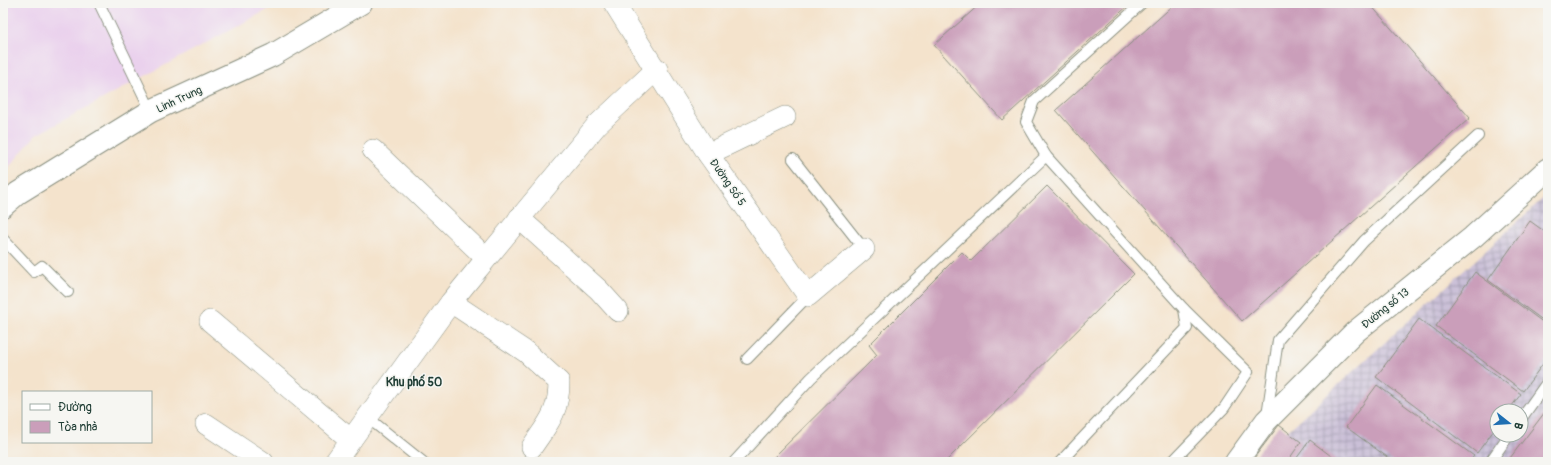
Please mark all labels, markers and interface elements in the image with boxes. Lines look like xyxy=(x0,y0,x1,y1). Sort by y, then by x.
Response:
street label: Linh Trung xyxy=(154,83,204,116)
street label: Đường Số 5 xyxy=(707,156,748,208)
street label: Đường số 13 xyxy=(1359,285,1412,331)
district label: Khu phố 50 xyxy=(386,374,442,390)
legend xyxy=(22,391,152,443)
text: Đường xyxy=(58,400,92,415)
north arrow xyxy=(1489,403,1529,443)
text: Tòa nhà xyxy=(58,420,98,435)
text: B xyxy=(1511,421,1525,431)

